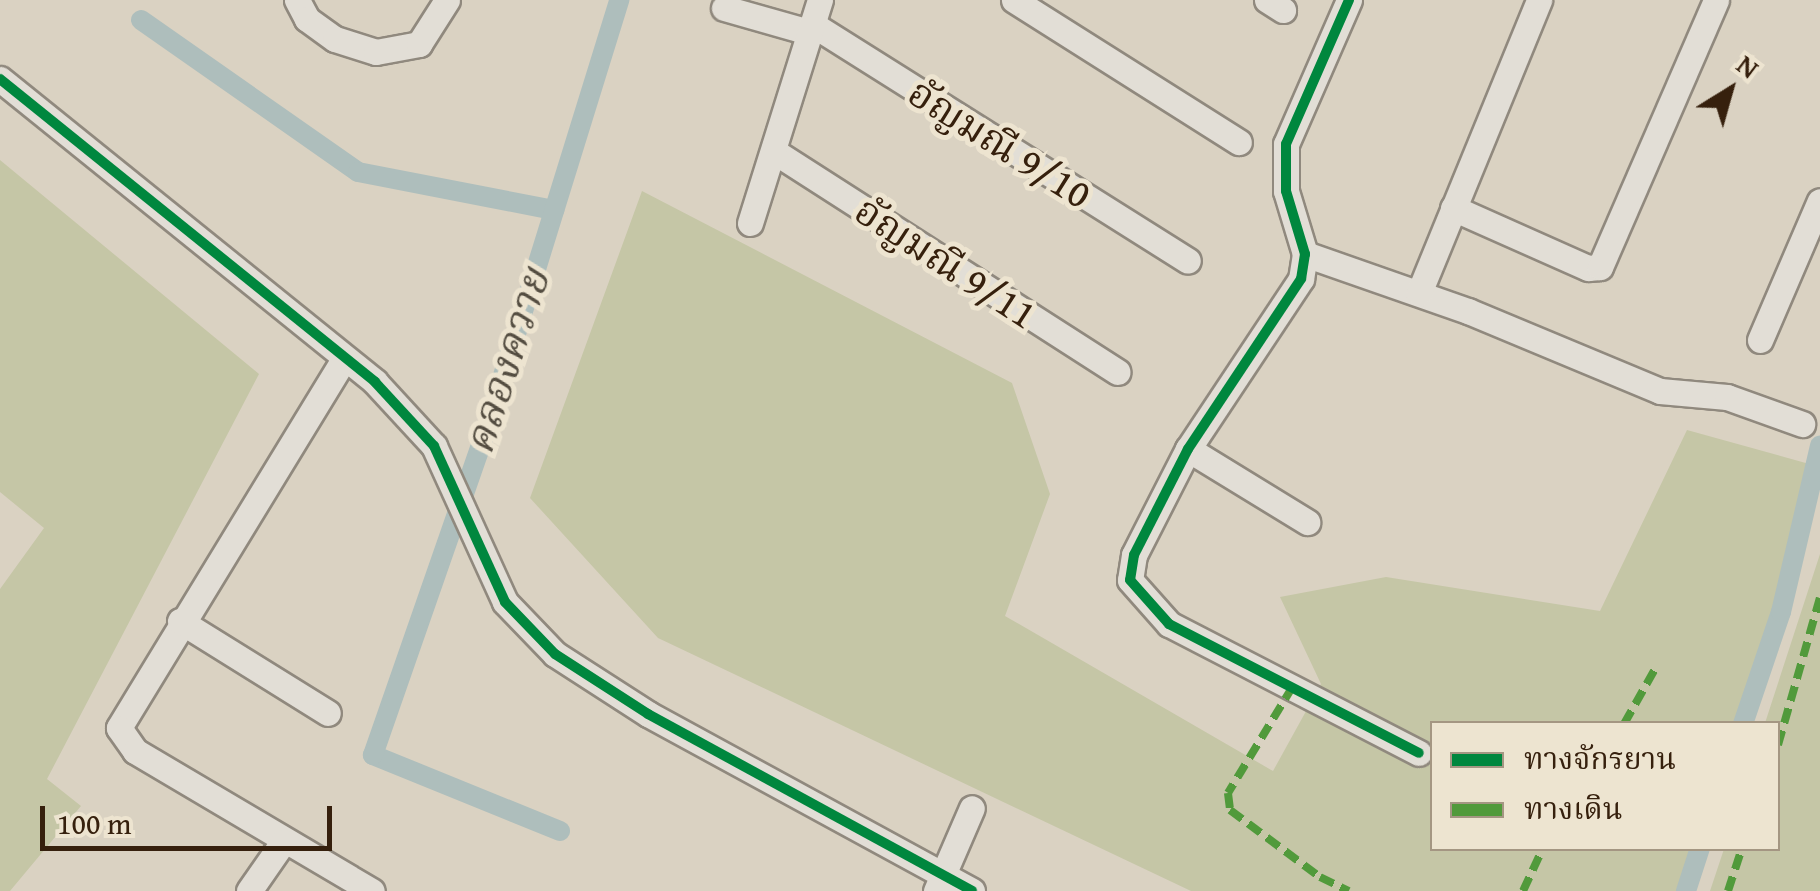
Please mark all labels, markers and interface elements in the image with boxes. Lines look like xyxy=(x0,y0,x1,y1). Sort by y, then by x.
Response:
north arrow xyxy=(1680,40,1780,140)
text: N xyxy=(1729,44,1768,88)
street label: อัญมณี 9/10 xyxy=(900,68,1100,218)
street label: อัญมณี 9/11 xyxy=(846,186,1046,338)
water label: คลองควาย xyxy=(452,262,560,460)
legend xyxy=(1430,721,1780,851)
text: ทางจักรยาน xyxy=(1524,736,1676,780)
scale bar xyxy=(45,786,338,848)
text: ทางเดิน xyxy=(1524,786,1623,830)
text: 100 m xyxy=(57,801,131,845)

